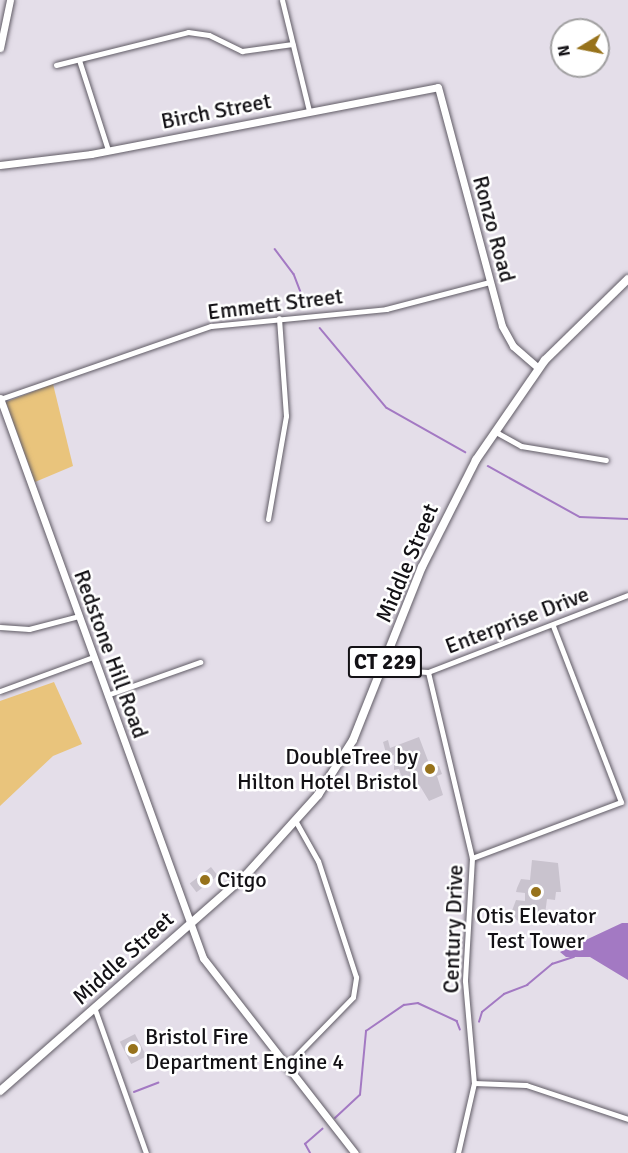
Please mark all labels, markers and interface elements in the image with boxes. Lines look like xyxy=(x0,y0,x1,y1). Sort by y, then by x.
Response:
north arrow xyxy=(550,18,610,78)
text: N xyxy=(553,44,575,58)
street label: Birch Street xyxy=(159,87,273,135)
street label: Ronzo Road xyxy=(467,173,521,285)
street label: Emmett Street xyxy=(206,283,344,325)
street label: Middle Street xyxy=(370,500,444,626)
street label: Redstone Hill Road xyxy=(68,566,154,742)
street label: Enterprise Drive xyxy=(441,580,593,660)
road number: CT 229 xyxy=(348,644,422,680)
place label: DoubleTree by Hilton Hotel Bristol xyxy=(237,743,418,794)
marker: DoubleTree by Hilton Hotel Bristol xyxy=(423,762,437,776)
street label: Century Drive xyxy=(438,864,468,994)
place label: Citgo xyxy=(217,867,267,893)
marker: Citgo xyxy=(198,873,212,887)
marker: Otis Elevator Test Tower xyxy=(529,885,543,899)
place label: Otis Elevator Test Tower xyxy=(476,902,596,954)
street label: Middle Street xyxy=(67,906,179,1010)
place label: Bristol Fire Department Engine 4 xyxy=(145,1023,344,1074)
marker: Bristol Fire Department Engine 4 xyxy=(126,1042,140,1056)

